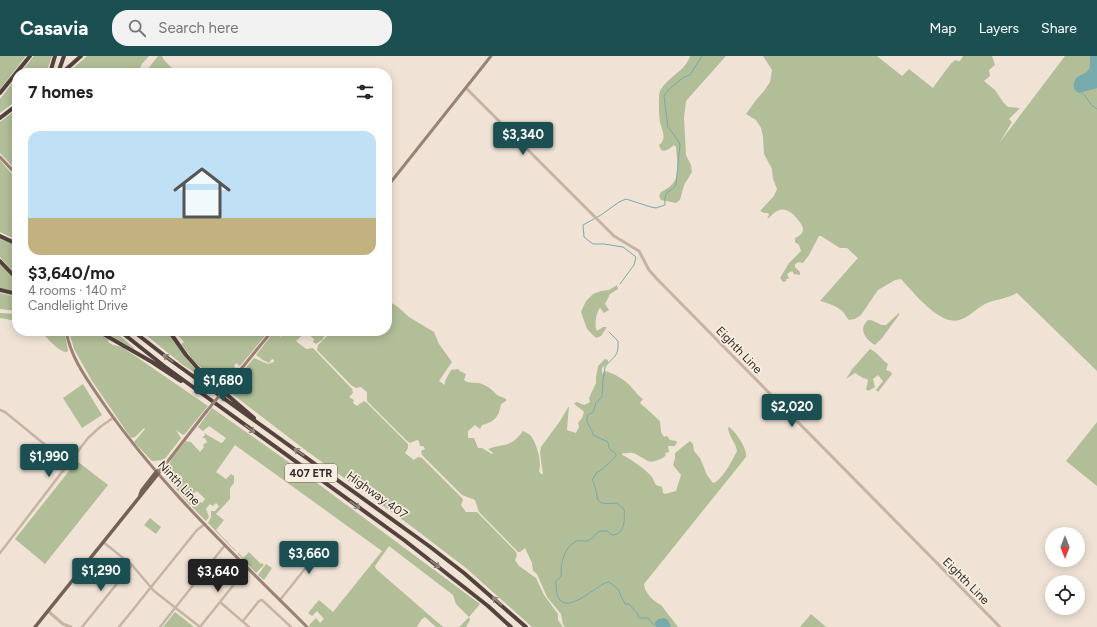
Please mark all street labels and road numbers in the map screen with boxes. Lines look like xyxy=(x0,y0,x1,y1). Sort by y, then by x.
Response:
street label: Eighth Line xyxy=(713,324,765,377)
street label: Ninth Line xyxy=(155,458,203,508)
road number: 407 ETR xyxy=(285,464,337,482)
street label: Highway 407 xyxy=(344,468,411,522)
street label: Eighth Line xyxy=(940,555,993,608)

